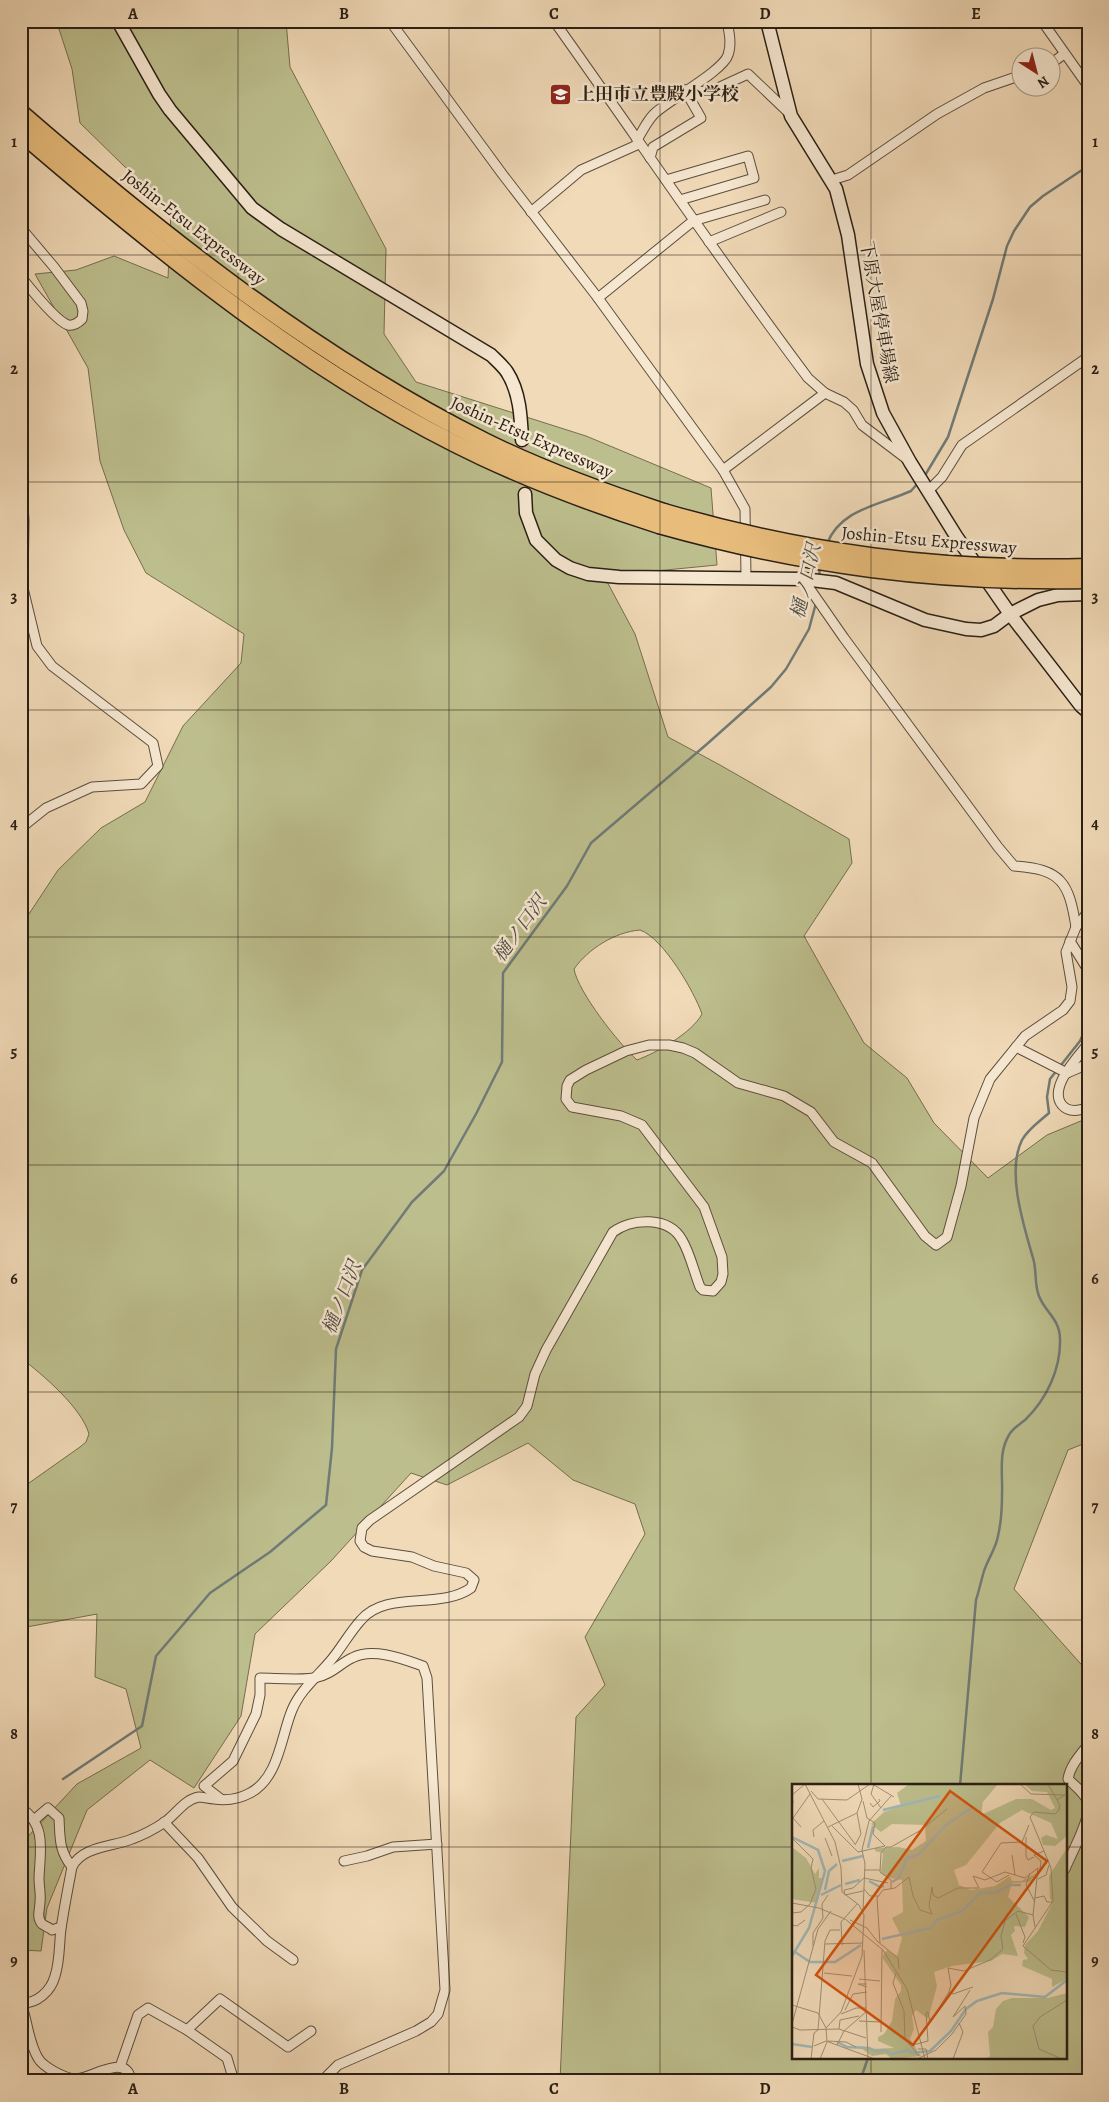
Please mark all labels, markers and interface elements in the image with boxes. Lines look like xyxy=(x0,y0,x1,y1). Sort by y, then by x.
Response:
text: A xyxy=(127,3,139,25)
text: B xyxy=(339,3,349,25)
text: C xyxy=(549,3,559,25)
text: D xyxy=(759,3,771,25)
text: E xyxy=(971,3,981,25)
north arrow xyxy=(1012,48,1062,98)
text: N xyxy=(1034,71,1053,93)
school or university icon: 上田市立豊殿小学校 xyxy=(549,82,573,106)
place label: 上田市立豊殿小学校 xyxy=(577,82,739,106)
text: 1 xyxy=(11,131,17,153)
text: 1 xyxy=(1092,131,1098,153)
street label: Joshin-Etsu Expressway xyxy=(117,163,271,291)
street label: 下原大屋停車場線 xyxy=(855,239,903,385)
text: 2 xyxy=(10,358,18,380)
text: 2 xyxy=(1091,358,1099,380)
street label: Joshin-Etsu Expressway xyxy=(447,390,618,484)
street label: Joshin-Etsu Expressway xyxy=(840,520,1019,560)
water label: 樋ノ口沢 xyxy=(785,539,828,621)
text: 3 xyxy=(11,586,18,608)
text: 3 xyxy=(1092,586,1099,608)
text: 4 xyxy=(10,813,18,835)
text: 4 xyxy=(1091,813,1099,835)
water label: 樋ノ口沢 xyxy=(487,889,554,967)
text: 5 xyxy=(11,1041,18,1063)
text: 5 xyxy=(1092,1041,1099,1063)
water label: 樋ノ口沢 xyxy=(316,1255,368,1338)
text: 6 xyxy=(10,1268,18,1290)
text: 6 xyxy=(1091,1268,1099,1290)
text: 7 xyxy=(11,1496,18,1518)
text: 7 xyxy=(1092,1496,1099,1518)
text: 8 xyxy=(10,1723,18,1745)
text: 8 xyxy=(1091,1723,1099,1745)
inset map xyxy=(792,1784,1066,2060)
text: 9 xyxy=(10,1950,18,1972)
text: 9 xyxy=(1091,1950,1099,1972)
text: A xyxy=(127,2078,139,2100)
text: B xyxy=(339,2078,349,2100)
text: C xyxy=(549,2078,559,2100)
text: D xyxy=(759,2078,771,2100)
text: E xyxy=(971,2078,981,2100)

